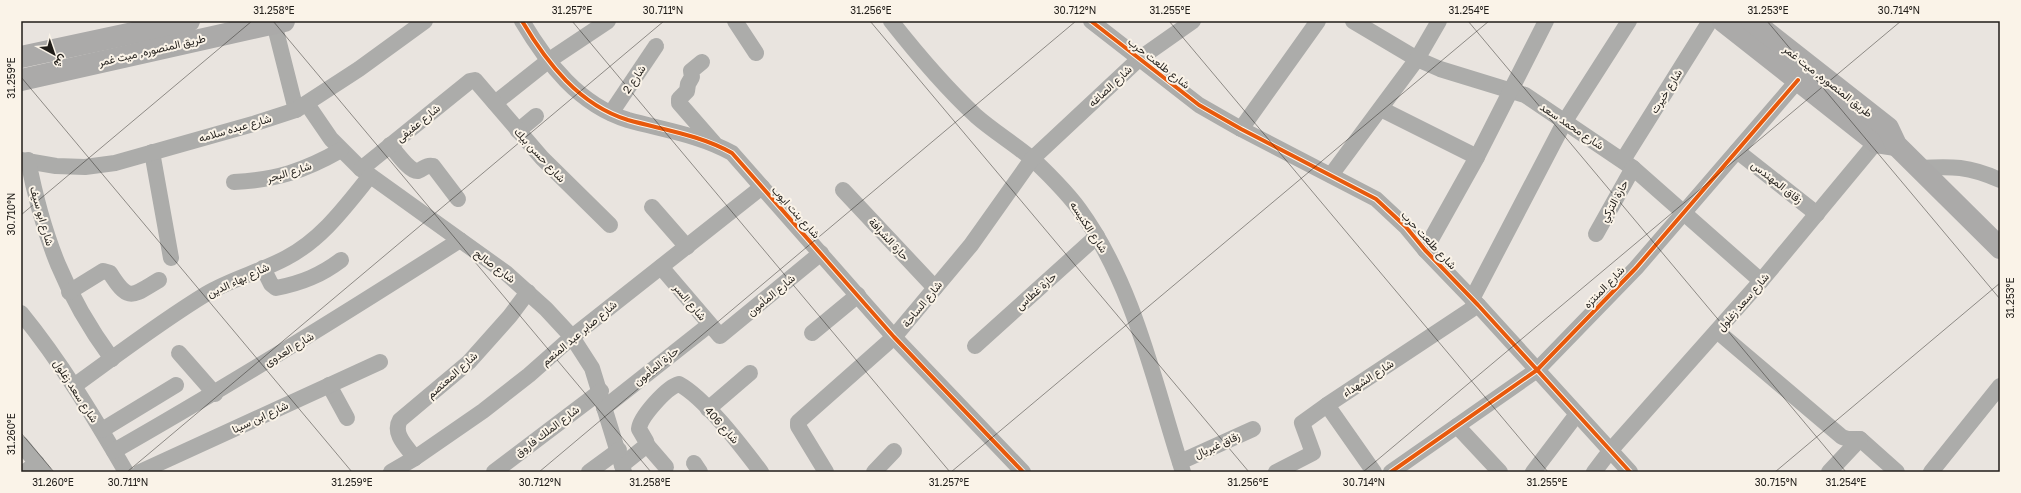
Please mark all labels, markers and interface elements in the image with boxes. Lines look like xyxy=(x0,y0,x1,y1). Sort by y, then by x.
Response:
text: 31.258°E xyxy=(253,4,295,16)
text: 31.257°E xyxy=(552,4,592,16)
text: 30.711°N xyxy=(643,4,683,16)
text: 31.256°E xyxy=(850,4,892,16)
text: 30.712°N xyxy=(1054,4,1096,16)
text: 31.255°E xyxy=(1149,4,1191,16)
text: 31.254°E xyxy=(1449,4,1489,16)
text: 31.253°E xyxy=(1747,4,1789,16)
text: 30.714°N xyxy=(1878,4,1920,16)
street label: طريق المنصوره, ميت غمر xyxy=(96,31,207,69)
north arrow xyxy=(34,34,74,74)
street label: شارع طلعت حرب xyxy=(1124,34,1193,93)
street label: طريق المنصوره, ميت غمر xyxy=(1780,41,1875,120)
text: ش xyxy=(51,52,70,71)
text: 31.259°E xyxy=(5,57,17,99)
street label: شارع 2 xyxy=(619,62,650,96)
street label: شارع الصاغه xyxy=(1085,62,1136,110)
street label: شارع خيرت xyxy=(1647,66,1686,116)
street label: شارع محمد سعد xyxy=(1537,100,1607,153)
street label: شارع عفيفى xyxy=(393,101,444,146)
street label: شارع عبده سلامه xyxy=(197,111,274,146)
street label: شارع حسن بيك xyxy=(510,125,569,186)
street label: شارع البحر xyxy=(264,158,314,187)
street label: زقاق المهندس xyxy=(1749,158,1806,207)
street label: حارة التركي xyxy=(1597,178,1634,226)
street label: شارع بنت ايوب xyxy=(768,183,823,242)
street label: شارع ابو سيف xyxy=(26,185,57,248)
text: 30.710°N xyxy=(5,193,17,235)
street label: شارع الكنيسه xyxy=(1066,198,1111,256)
street label: شارع طلعت حرب xyxy=(1398,208,1460,273)
street label: حارة الشرافة xyxy=(866,215,912,263)
street label: شارع صالح xyxy=(471,246,519,287)
street label: شارع بهاء الدين xyxy=(205,259,272,301)
street label: شارع المنتزه xyxy=(1580,263,1628,312)
street label: حارة غطاس xyxy=(1013,269,1059,313)
street label: شارع سعد زغلول xyxy=(1714,270,1773,335)
street label: شارع المأمون xyxy=(744,271,799,320)
text: 31.253°E xyxy=(2004,277,2016,319)
street label: شارع الساحة xyxy=(899,278,946,331)
street label: شارع السر xyxy=(669,280,710,324)
street label: شارع صابر عبد المنعم xyxy=(538,297,621,369)
street label: شارع العدوى xyxy=(262,329,317,370)
street label: حارة المأمون xyxy=(631,344,681,388)
street label: شارع المعتصم xyxy=(424,348,481,402)
street label: شارع الشهداء xyxy=(1340,356,1397,401)
street label: شارع سعد زغلول xyxy=(50,357,102,426)
street label: شارع ابن سينا xyxy=(230,398,291,437)
street label: شارع الملك فاروق xyxy=(512,402,583,461)
street label: شارع 406 xyxy=(701,404,742,447)
text: 31.260°E xyxy=(5,413,17,455)
street label: زقاق غبريال xyxy=(1192,429,1242,461)
text: 31.260°E xyxy=(32,476,74,488)
text: 30.711°N xyxy=(108,476,148,488)
text: 31.259°E xyxy=(331,476,373,488)
text: 30.712°N xyxy=(519,476,561,488)
text: 31.258°E xyxy=(629,476,671,488)
text: 31.257°E xyxy=(929,476,969,488)
text: 31.256°E xyxy=(1227,476,1269,488)
text: 30.714°N xyxy=(1343,476,1385,488)
text: 31.255°E xyxy=(1526,476,1568,488)
text: 30.715°N xyxy=(1755,476,1797,488)
text: 31.254°E xyxy=(1826,476,1866,488)

